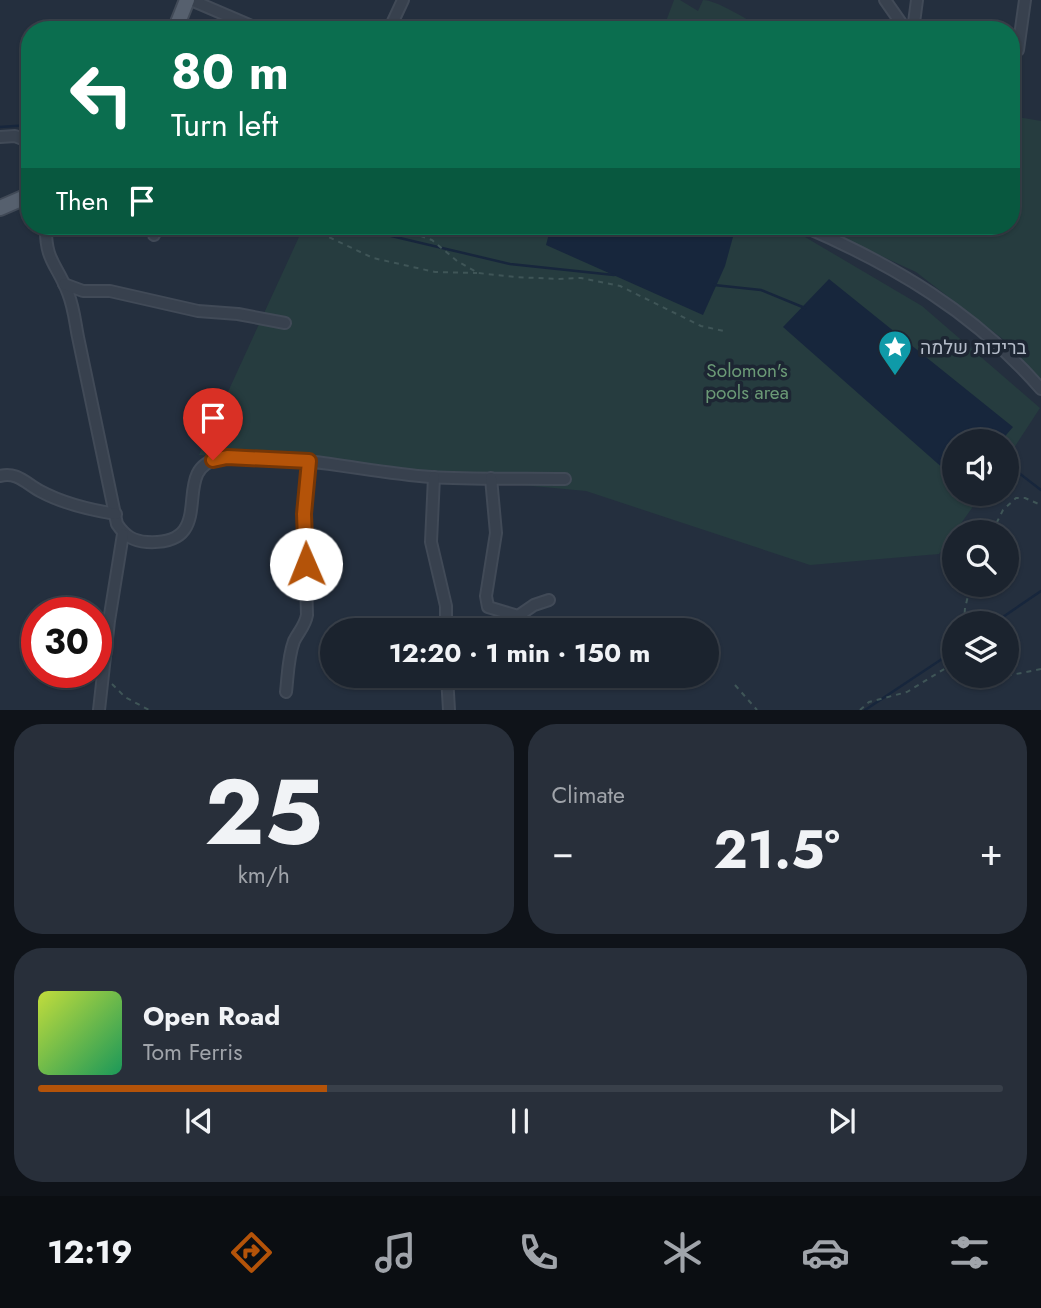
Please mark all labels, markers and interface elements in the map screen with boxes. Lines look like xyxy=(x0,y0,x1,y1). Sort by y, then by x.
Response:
text: 80 m xyxy=(171,37,289,107)
icon: left xyxy=(56,49,147,140)
text: Turn left xyxy=(171,102,278,148)
text: Then xyxy=(56,182,109,220)
icon: arrive xyxy=(123,182,161,220)
place icon: בריכות שלמה xyxy=(876,328,914,377)
place label: בריכות שלמה xyxy=(920,334,1027,361)
park label: Solomon's pools area xyxy=(705,357,789,406)
pin xyxy=(183,388,243,460)
icon: arrive xyxy=(194,399,232,437)
map controls xyxy=(942,429,1019,688)
button: sound xyxy=(942,429,1019,506)
button: search xyxy=(942,520,1019,597)
position arrow xyxy=(269,527,343,601)
speed limit sign: 30 xyxy=(21,597,112,688)
button: layers xyxy=(942,611,1019,688)
text: 12:20 · 1 min · 150 m xyxy=(389,634,650,672)
text: 25 xyxy=(205,747,323,878)
text: Climate xyxy=(552,778,625,812)
text: 21.5° xyxy=(714,812,840,888)
text: − xyxy=(552,824,574,879)
text: + xyxy=(980,824,1003,879)
text: km/h xyxy=(238,858,290,892)
text: Open Road xyxy=(143,997,280,1035)
text: Tom Ferris xyxy=(143,1035,242,1069)
icon: previous xyxy=(180,1102,218,1140)
icon: pause xyxy=(501,1102,539,1140)
icon: next xyxy=(823,1102,861,1140)
icon: directions xyxy=(227,1228,276,1277)
icon: music xyxy=(371,1228,420,1277)
icon: phone xyxy=(514,1228,563,1277)
icon: climate xyxy=(658,1228,707,1277)
icon: car xyxy=(801,1228,850,1277)
icon: filters xyxy=(945,1228,994,1277)
text: 12:19 xyxy=(47,1229,133,1275)

